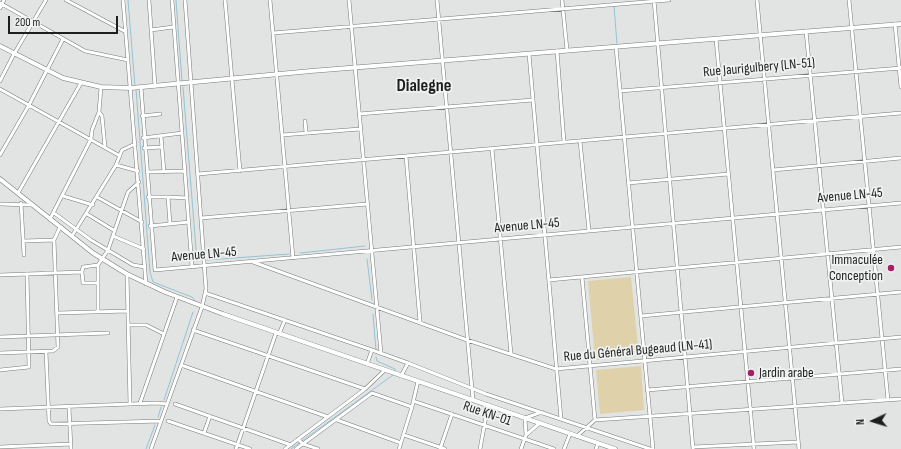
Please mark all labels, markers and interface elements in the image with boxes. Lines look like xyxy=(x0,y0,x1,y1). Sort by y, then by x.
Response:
scale bar xyxy=(10,8,120,34)
text: 200 m xyxy=(15,15,40,30)
street label: Rue Jaurigulbery (LN-51) xyxy=(702,55,816,81)
district label: Dialegne xyxy=(397,75,451,97)
street label: Avenue LN-45 xyxy=(817,185,883,207)
street label: Avenue LN-45 xyxy=(494,215,560,237)
street label: Avenue LN-45 xyxy=(171,244,237,266)
place label: Immaculée Conception xyxy=(829,252,883,284)
marker: Immaculée Conception xyxy=(886,263,896,273)
street label: Rue du Général Bugeaud (LN-41) xyxy=(563,336,713,366)
place label: Jardin arabe xyxy=(759,365,814,381)
marker: Jardin arabe xyxy=(746,368,756,378)
street label: Rue KN-01 xyxy=(461,398,513,430)
north arrow xyxy=(853,401,893,441)
text: N xyxy=(854,418,867,425)

